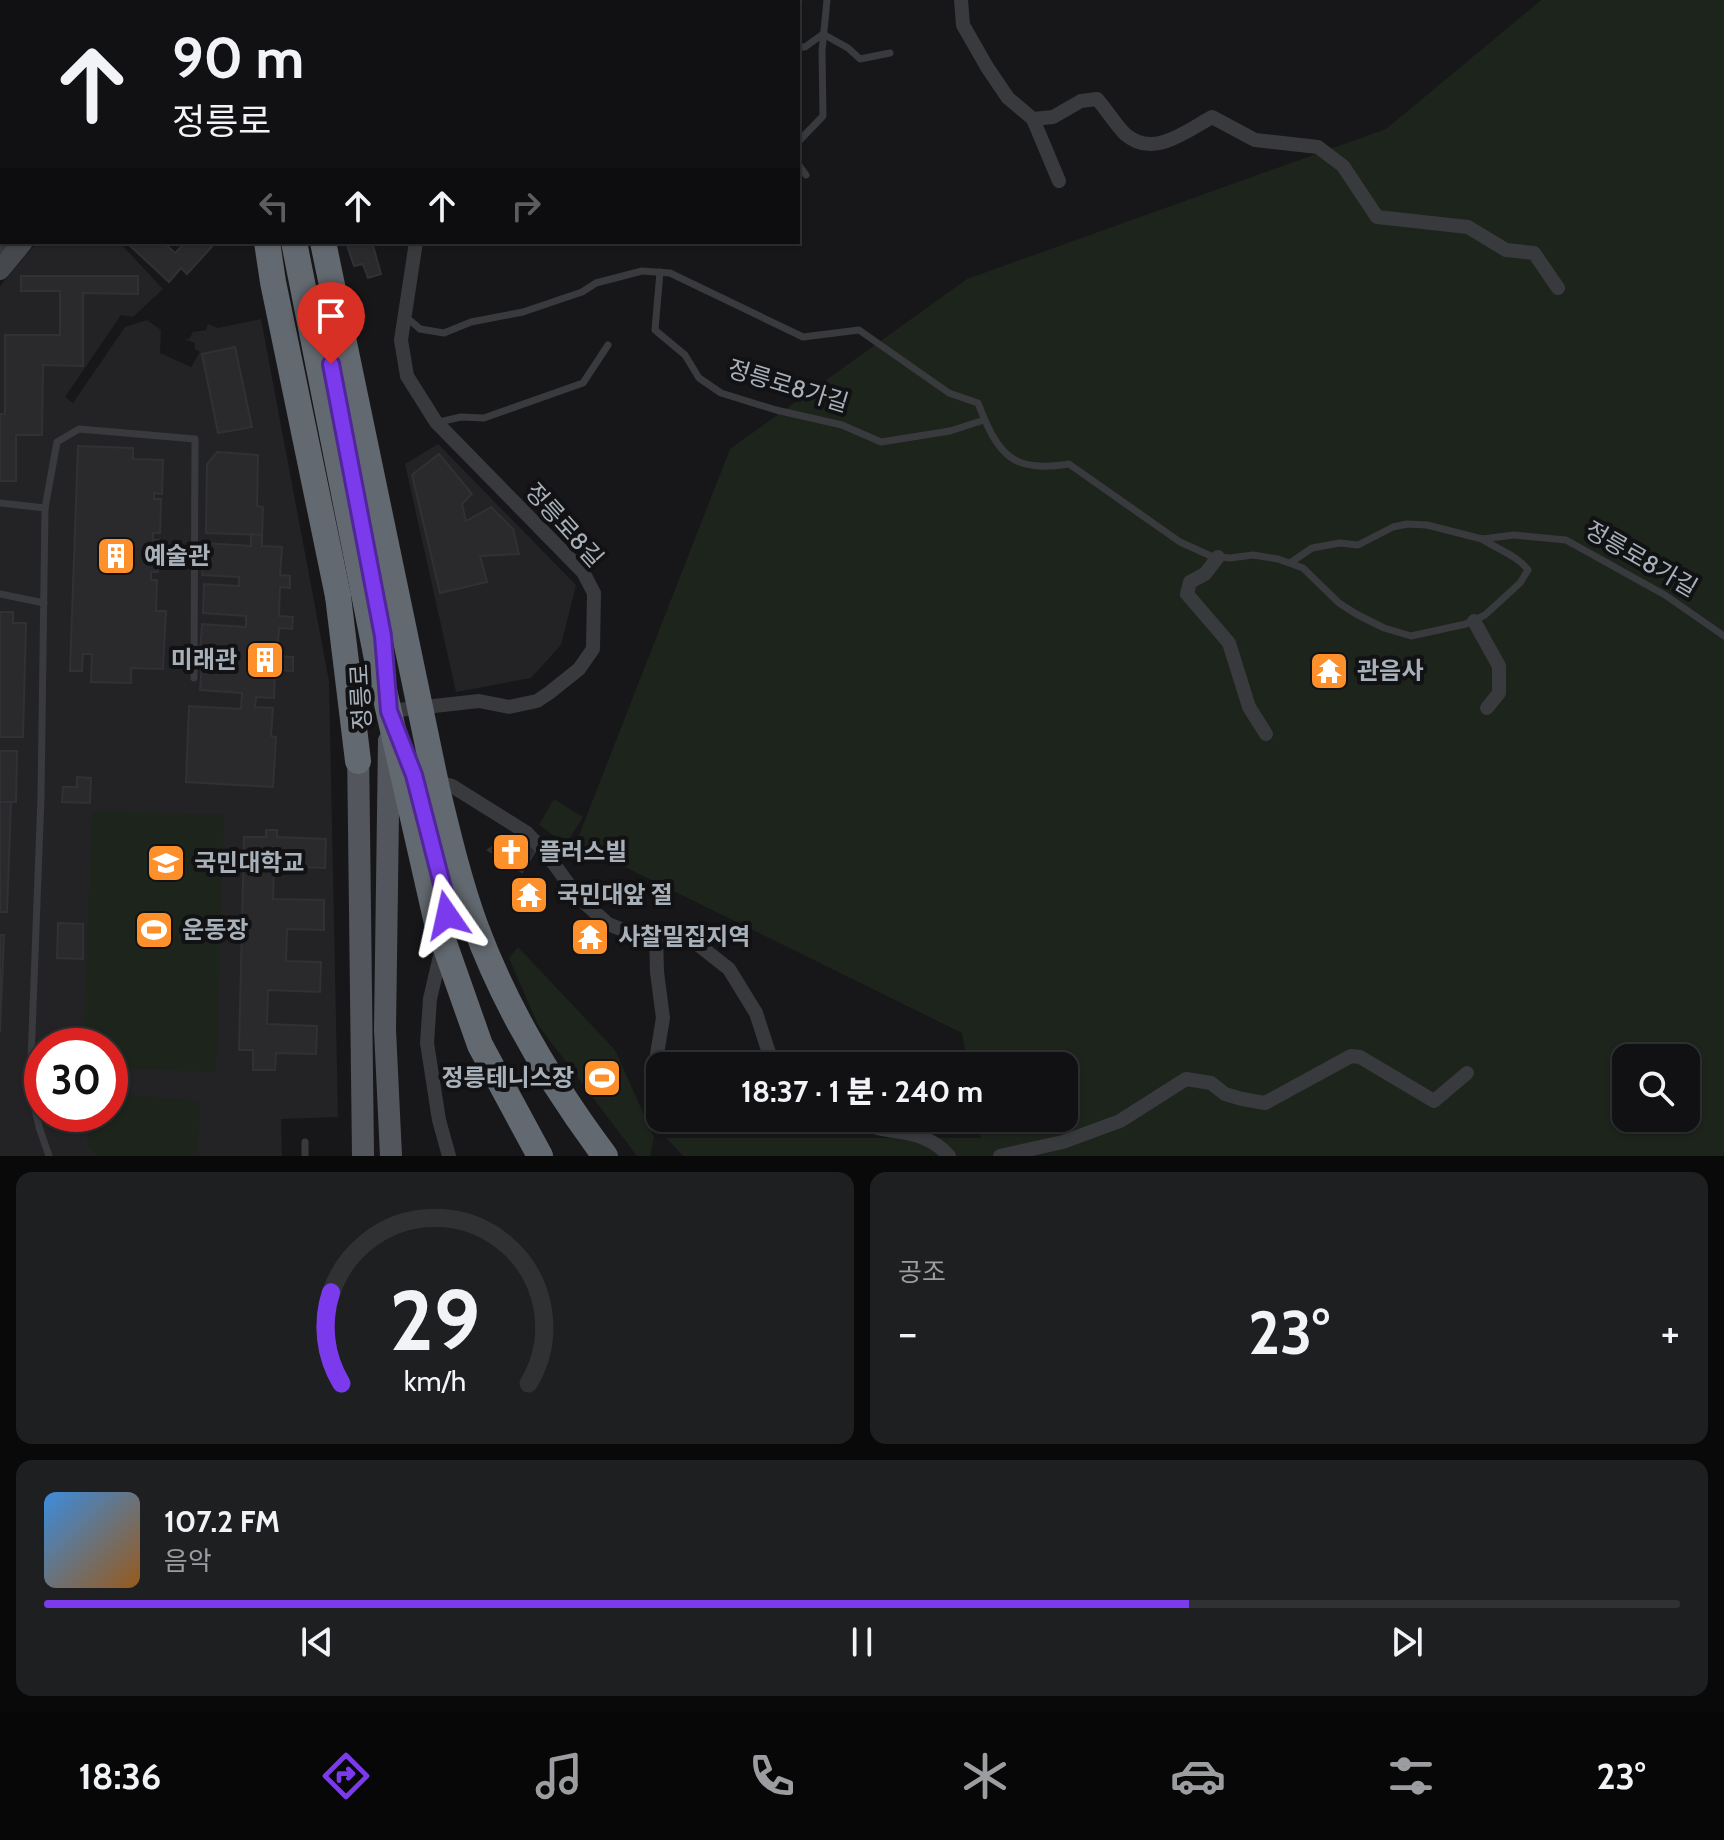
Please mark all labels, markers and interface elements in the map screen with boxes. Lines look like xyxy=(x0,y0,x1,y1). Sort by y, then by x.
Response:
text: 90 m xyxy=(172,24,304,92)
icon: ahead xyxy=(40,32,144,136)
text: 정릉로 xyxy=(172,99,271,143)
icon: left xyxy=(252,184,296,228)
icon: ahead xyxy=(336,184,380,228)
icon: ahead xyxy=(420,184,464,228)
icon: right xyxy=(504,184,548,228)
pin xyxy=(297,282,365,364)
icon: arrive xyxy=(309,294,353,338)
street label: 정릉로8가길 xyxy=(724,353,852,418)
street label: 정릉로8길 xyxy=(519,477,610,573)
street label: 정릉로8가길 xyxy=(1580,515,1703,602)
building icon: 예술관 xyxy=(95,535,137,577)
place label: 예술관 xyxy=(144,541,210,570)
building icon: 미래관 xyxy=(244,639,286,681)
place label: 미래관 xyxy=(171,645,237,674)
temple icon: 관음사 xyxy=(1308,650,1350,692)
place label: 관음사 xyxy=(1357,656,1423,685)
street label: 정릉로 xyxy=(344,663,377,731)
church icon: 플러스빌 xyxy=(490,831,532,873)
place label: 플러스빌 xyxy=(539,837,627,866)
school or university icon: 국민대학교 xyxy=(145,842,187,884)
place label: 국민대학교 xyxy=(194,848,304,877)
position arrow xyxy=(405,873,489,957)
temple icon: 국민대앞 절 xyxy=(508,874,550,916)
place label: 국민대앞 절 xyxy=(557,880,673,909)
sports icon: 운동장 xyxy=(133,909,175,951)
place label: 운동장 xyxy=(182,915,248,944)
temple icon: 사찰밀집지역 xyxy=(569,916,611,958)
place label: 사찰밀집지역 xyxy=(618,922,750,951)
speed limit sign: 30 xyxy=(24,1028,128,1132)
map controls xyxy=(1612,1044,1700,1132)
button: search xyxy=(1612,1044,1700,1132)
sports icon: 정릉테니스장 xyxy=(581,1057,623,1099)
place label: 정릉테니스장 xyxy=(442,1063,574,1092)
text: 18:37 · 1 분 · 240 m xyxy=(741,1073,983,1110)
text: 공조 xyxy=(898,1256,946,1288)
text: 29 xyxy=(390,1270,480,1371)
text: 23° xyxy=(1248,1296,1330,1369)
text: − xyxy=(898,1306,917,1359)
text: + xyxy=(1661,1306,1680,1359)
text: km/h xyxy=(404,1363,466,1398)
text: 107.2 FM xyxy=(164,1503,280,1540)
text: 음악 xyxy=(164,1545,212,1577)
icon: previous xyxy=(295,1620,339,1664)
icon: pause xyxy=(840,1620,884,1664)
icon: next xyxy=(1385,1620,1429,1664)
icon: directions xyxy=(318,1748,374,1804)
icon: music xyxy=(531,1748,587,1804)
icon: phone xyxy=(744,1748,800,1804)
icon: climate xyxy=(957,1748,1013,1804)
icon: car xyxy=(1170,1748,1226,1804)
icon: filters xyxy=(1383,1748,1439,1804)
text: 18:36 xyxy=(79,1754,161,1798)
text: 23° xyxy=(1597,1754,1645,1798)

